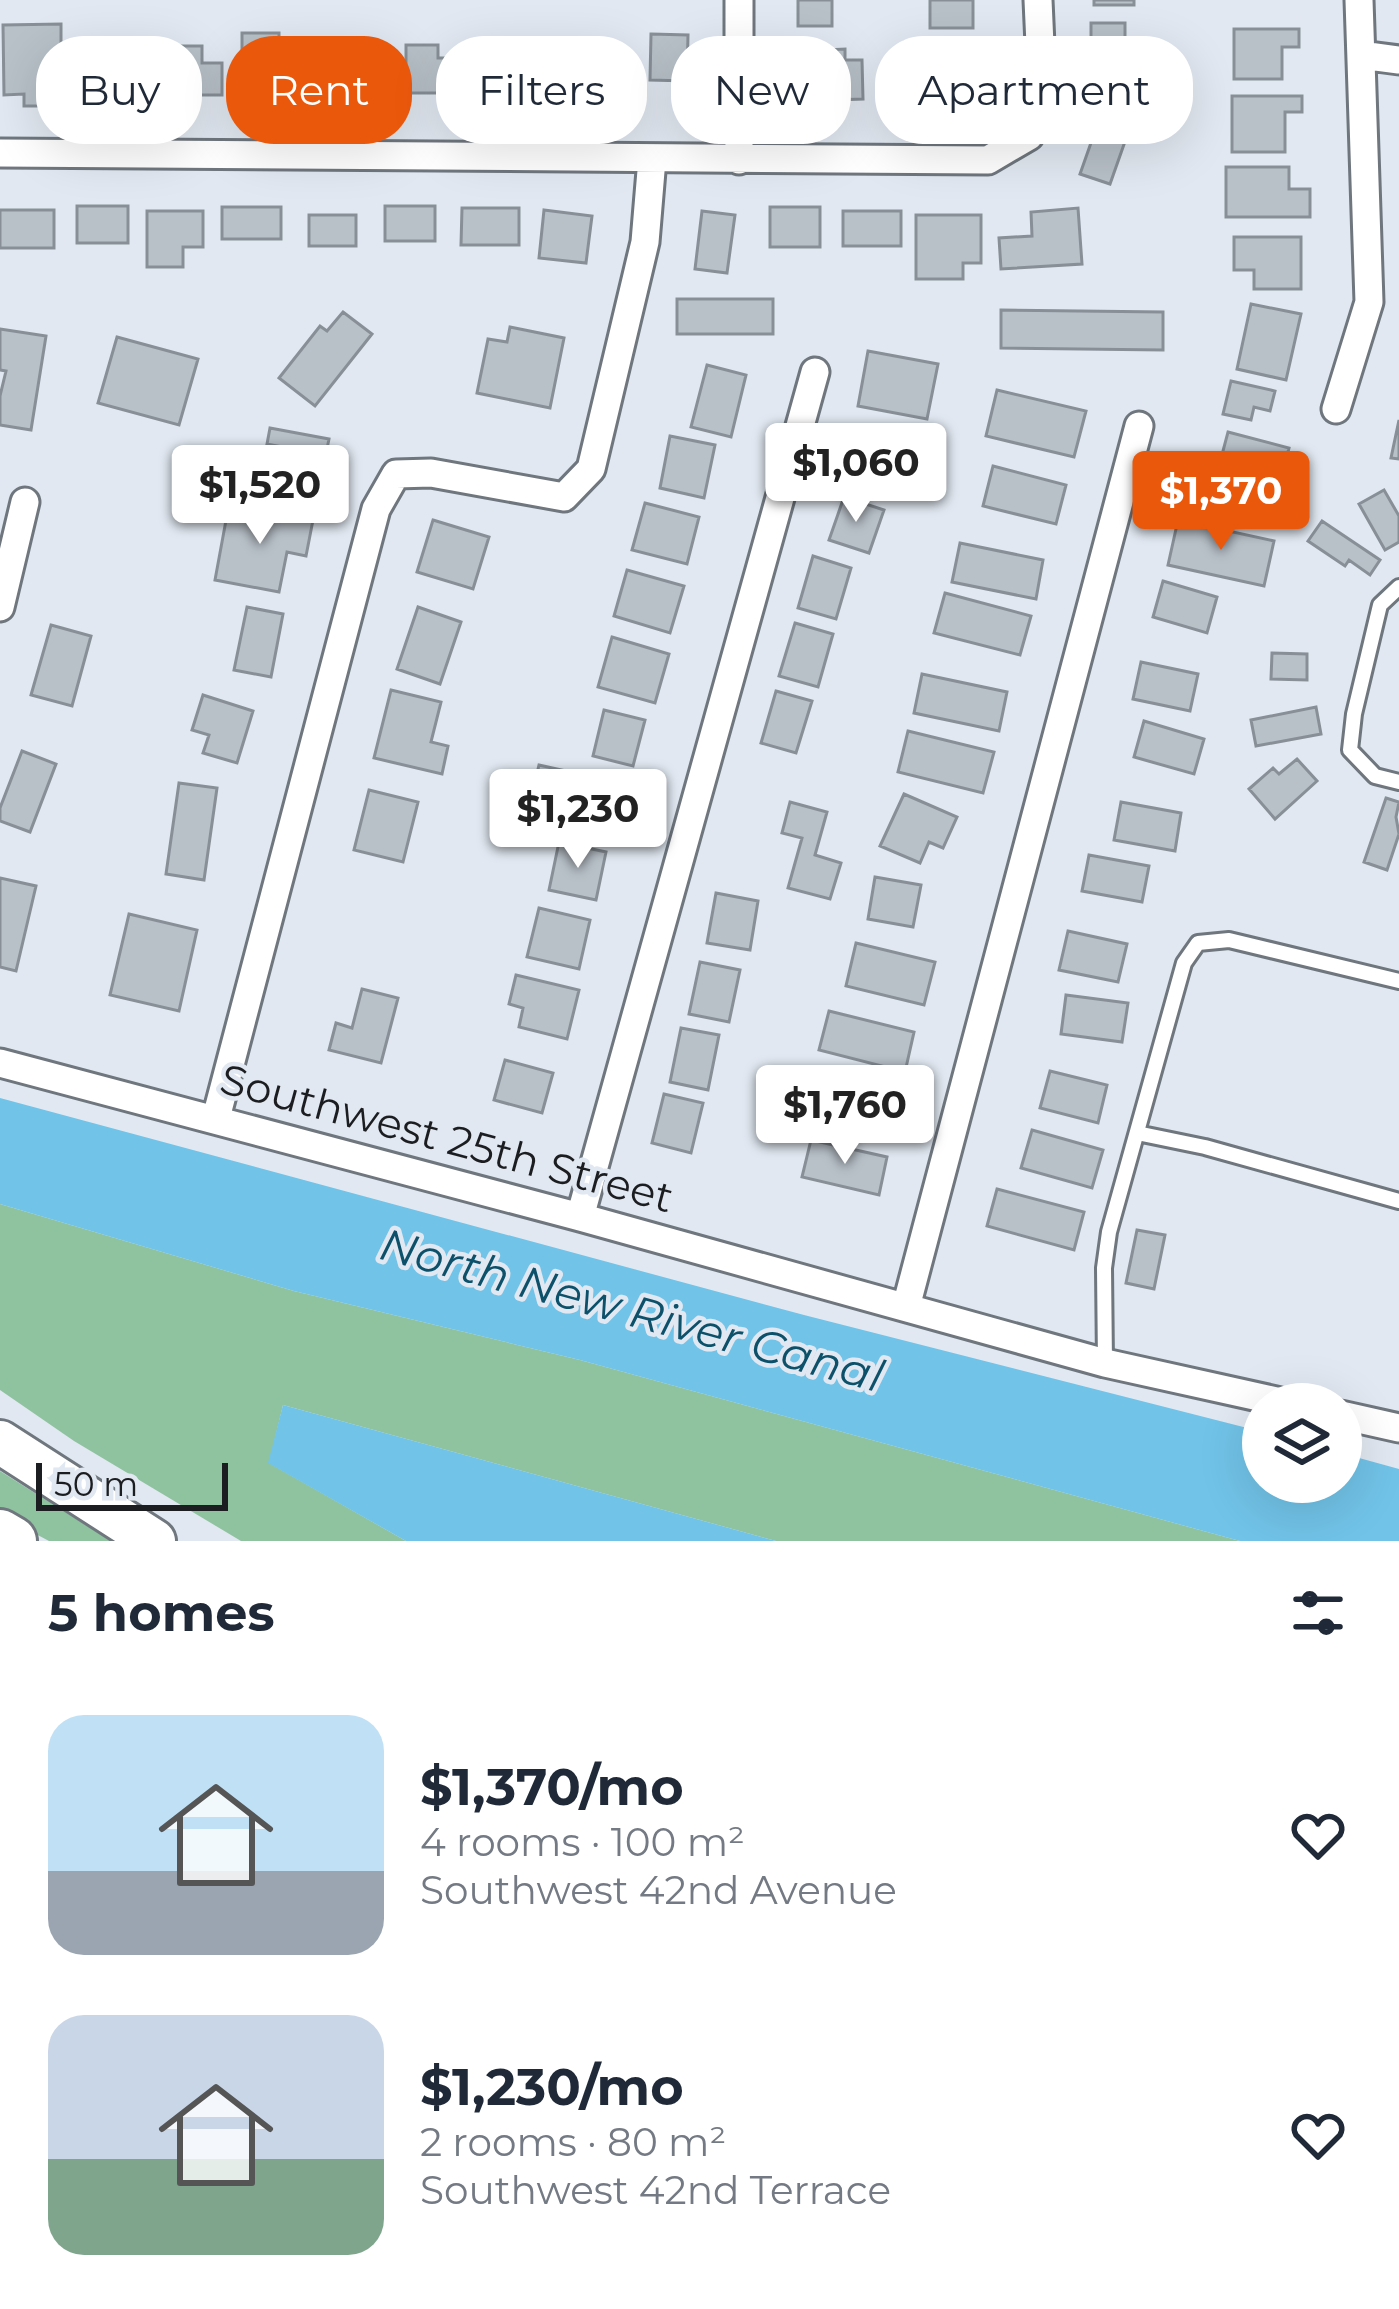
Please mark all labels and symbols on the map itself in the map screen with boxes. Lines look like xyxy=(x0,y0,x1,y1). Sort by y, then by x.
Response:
pin: $1,060 xyxy=(758,423,954,525)
pin: $1,520 xyxy=(162,445,358,547)
pin: $1,370 xyxy=(1123,451,1319,553)
pin: $1,230 xyxy=(480,769,676,871)
street label: Southwest 25th Street xyxy=(215,1052,679,1224)
pin: $1,760 xyxy=(747,1065,943,1167)
water label: North New River Canal xyxy=(374,1216,890,1403)
scale bar xyxy=(36,1457,228,1510)

